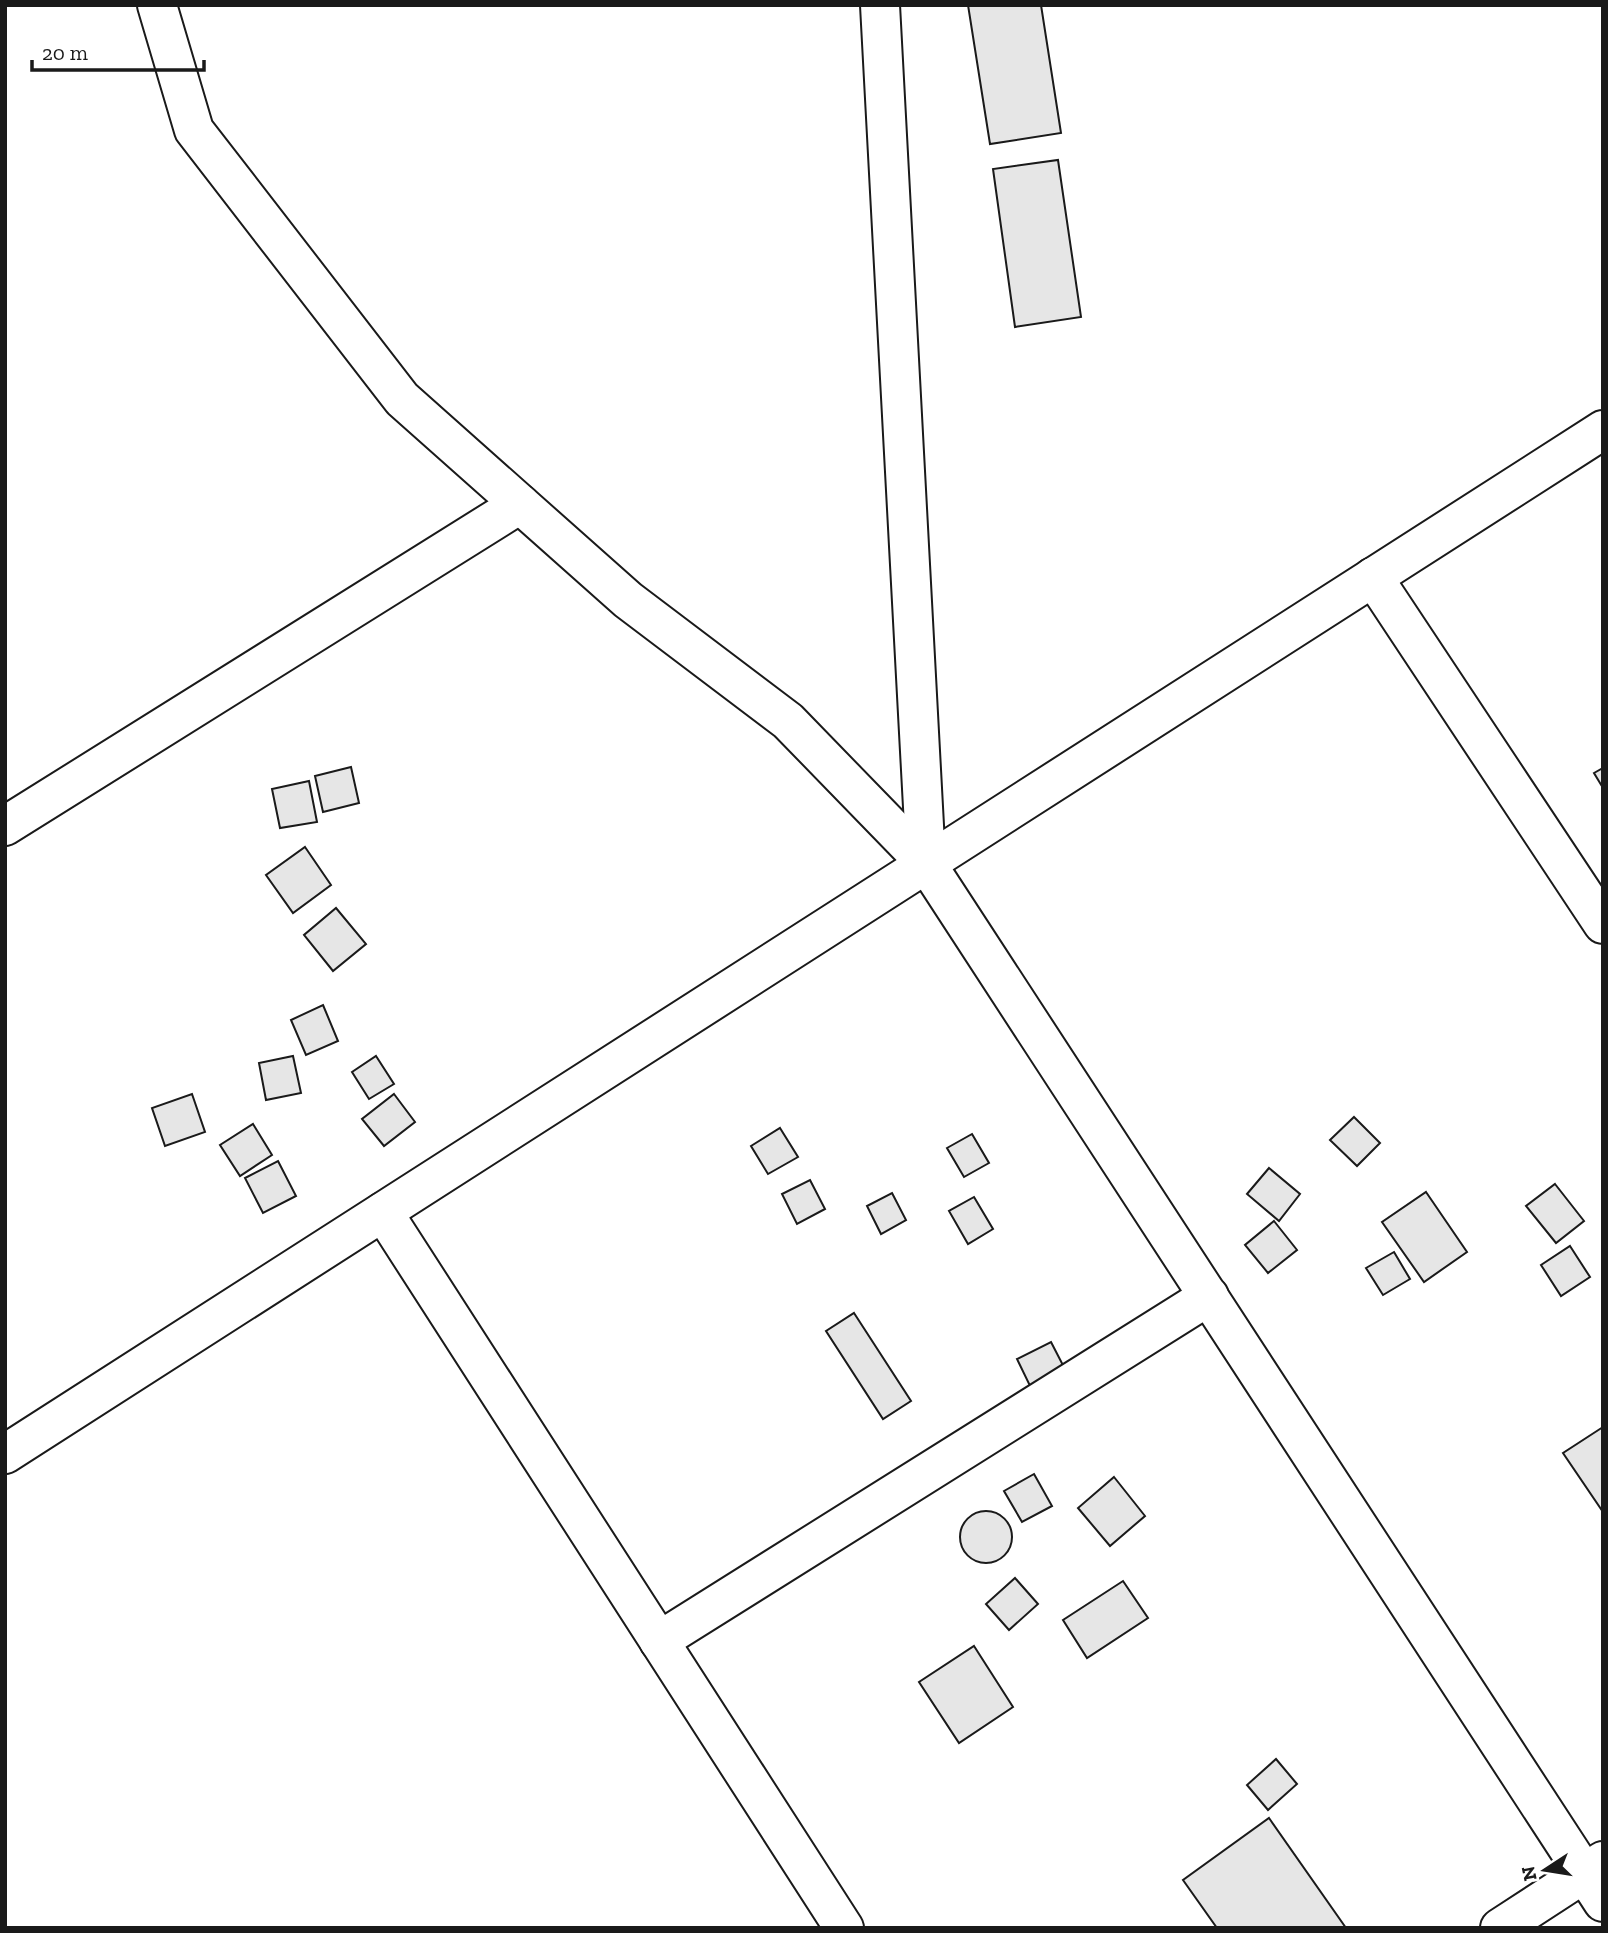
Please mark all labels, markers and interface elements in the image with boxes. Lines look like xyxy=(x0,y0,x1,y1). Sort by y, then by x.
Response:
scale bar xyxy=(32,28,203,72)
text: 20 m xyxy=(42,40,88,65)
north arrow xyxy=(1510,1835,1580,1905)
text: N xyxy=(1516,1864,1542,1883)

